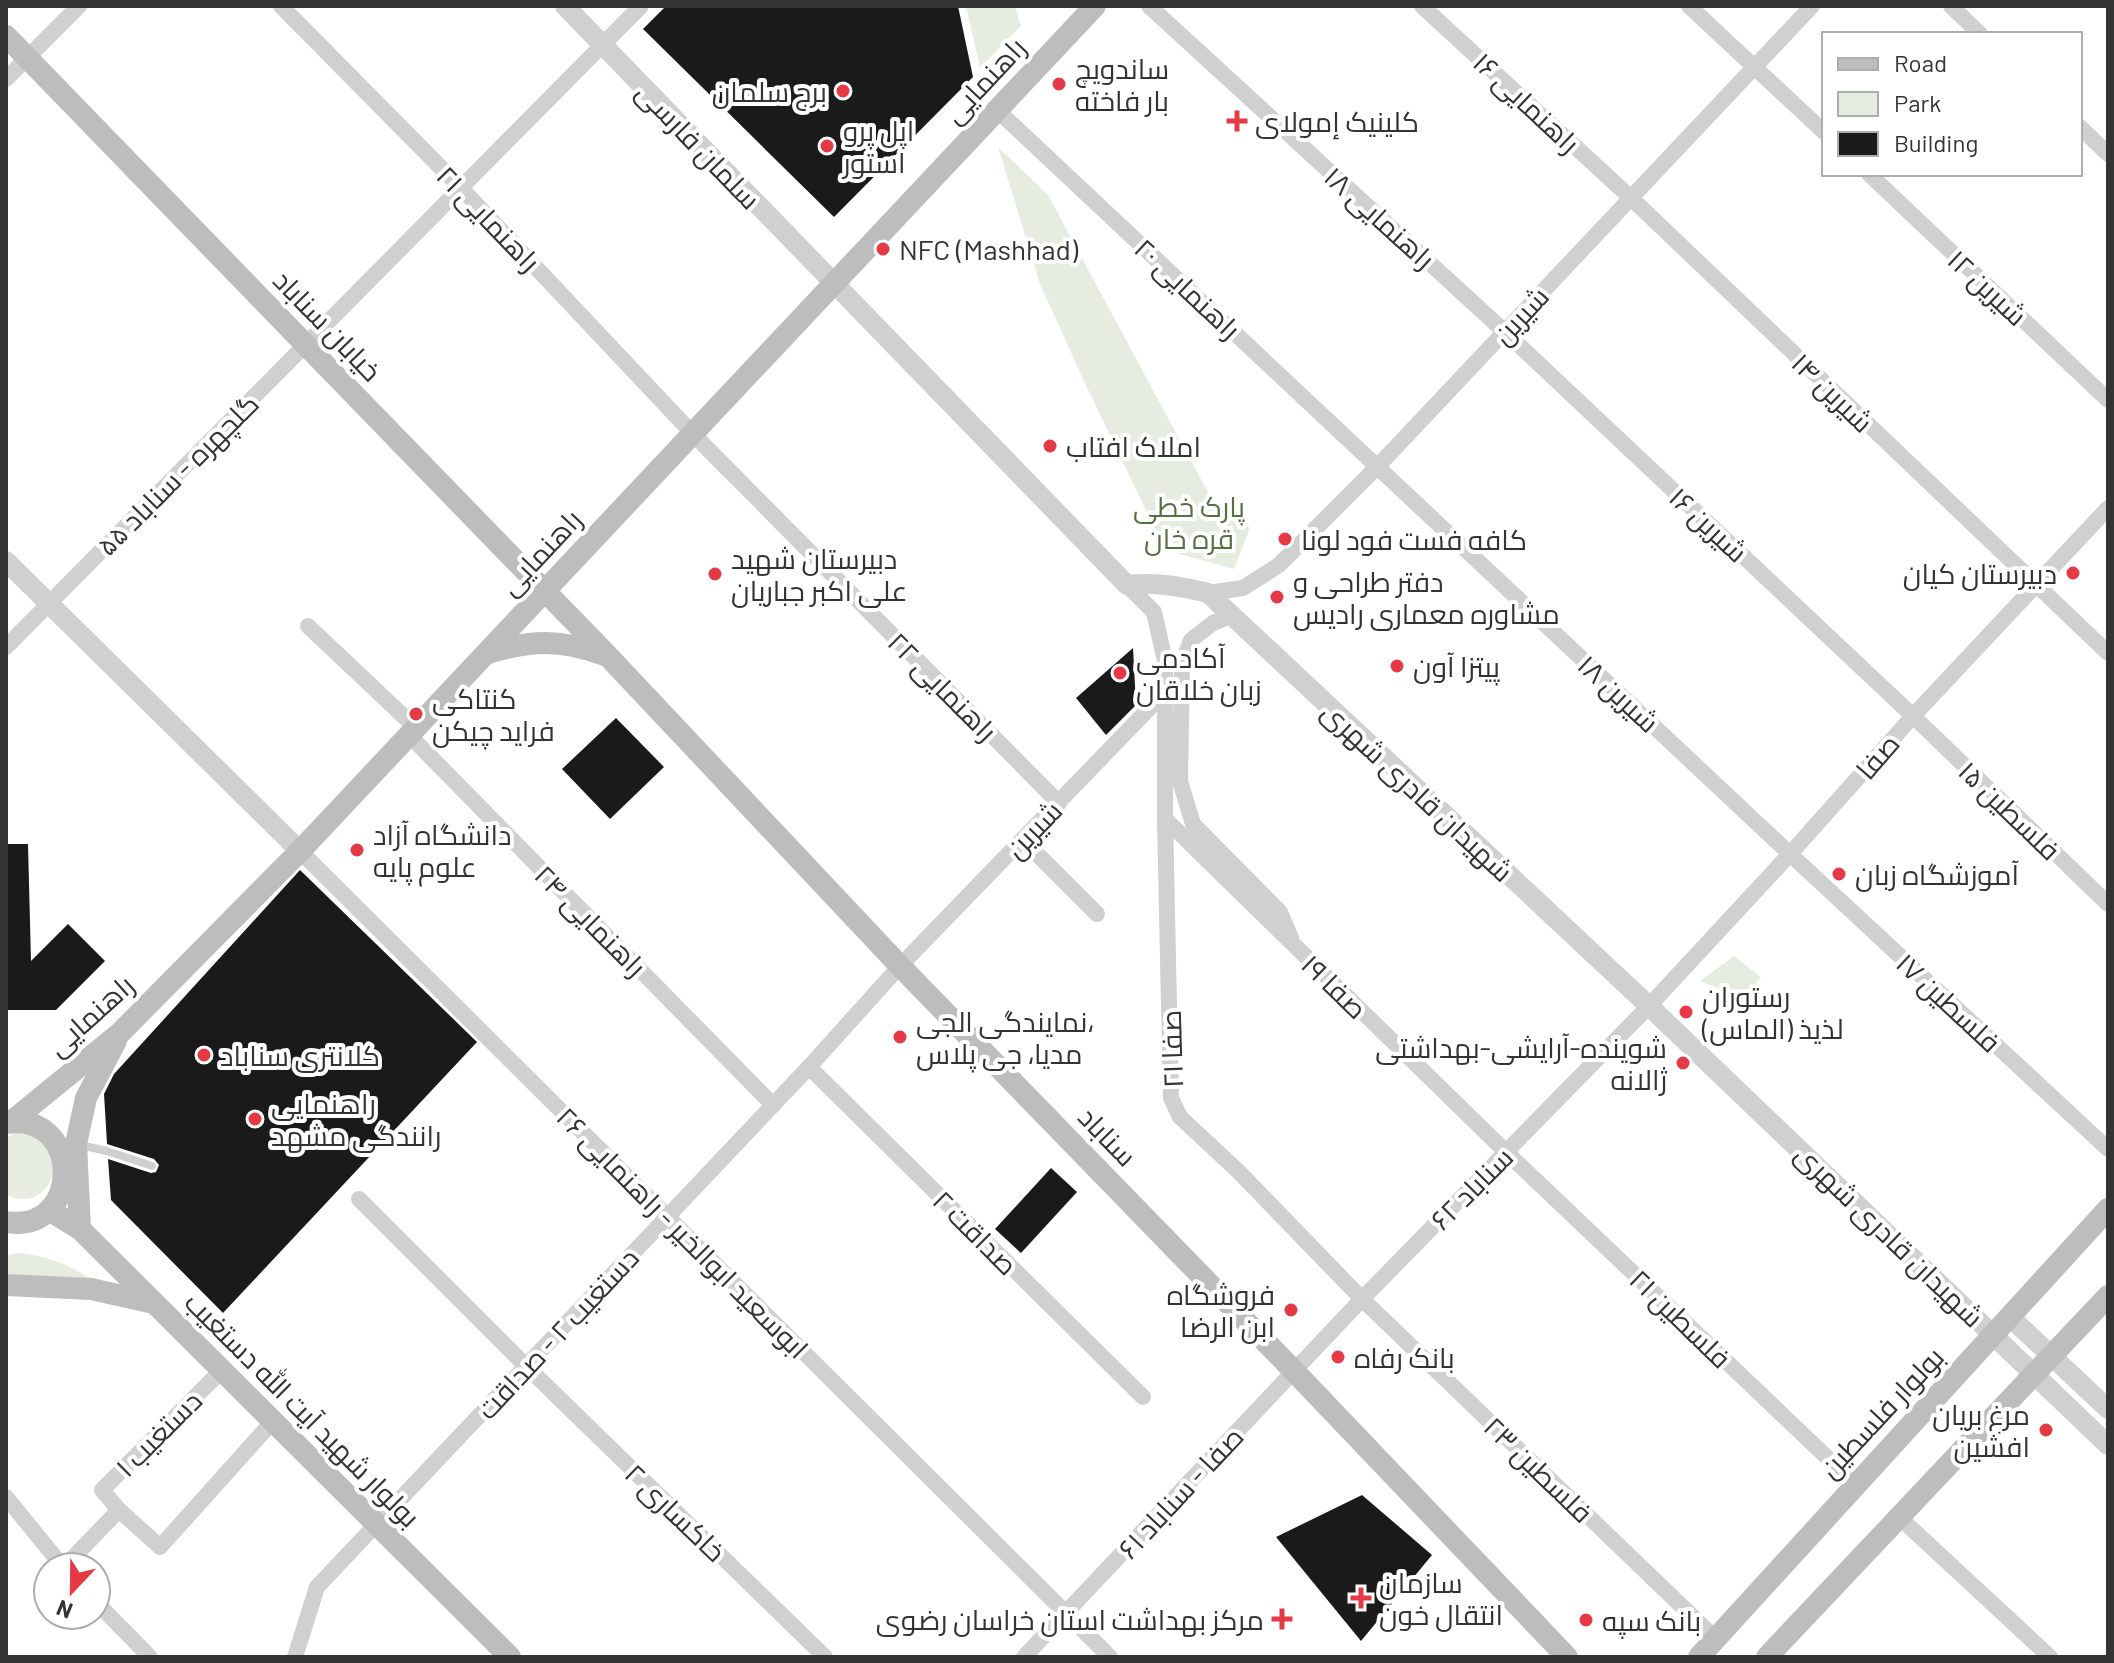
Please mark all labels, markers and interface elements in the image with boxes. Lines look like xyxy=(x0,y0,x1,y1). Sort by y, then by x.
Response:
street label: راهنمایی xyxy=(936,30,1033,131)
legend xyxy=(1822,32,2082,176)
street label: راهنمایی ۱۶ xyxy=(1466,44,1587,160)
text: Road xyxy=(1894,48,1947,77)
place label: ساندویچ بار فاخته xyxy=(1075,51,1169,117)
street label: سلمان فارسی xyxy=(629,74,768,216)
place label: برج سلمان xyxy=(712,74,827,111)
marker: ساندویچ بار فاخته xyxy=(1050,75,1068,93)
marker: برج سلمان xyxy=(834,82,852,100)
text: Park xyxy=(1894,88,1941,117)
place label: کلینیک إمولای xyxy=(1255,104,1419,140)
marker: کلینیک إمولای xyxy=(1226,110,1248,132)
place label: اپل پرو استور xyxy=(841,113,914,179)
text: Building xyxy=(1894,128,1978,157)
marker: اپل پرو استور xyxy=(818,137,836,155)
street label: راهنمایی ۲۱ xyxy=(430,158,548,279)
street label: راهنمایی ۱۸ xyxy=(1317,159,1442,276)
street label: راهنمایی ۲۰ xyxy=(1127,230,1248,346)
place label: NFC (Mashhad) xyxy=(899,232,1079,266)
marker: NFC (Mashhad) xyxy=(874,240,892,258)
street label: شیرین ۱۲ xyxy=(1941,242,2035,333)
street label: خیابان سناباد xyxy=(266,262,389,388)
street label: شیرین xyxy=(1485,279,1556,352)
street label: شیرین ۱۴ xyxy=(1785,345,1881,440)
street label: گلچهره - سناباد ۵۵ xyxy=(89,386,267,564)
place label: املاک افتاب xyxy=(1066,429,1201,463)
marker: املاک افتاب xyxy=(1041,437,1059,455)
street label: شیرین ۱۶ xyxy=(1662,479,1755,569)
park label: پارک خطی قره خان xyxy=(1133,489,1245,556)
street label: راهنمایی xyxy=(492,502,589,603)
place label: کافه فست فود لونا xyxy=(1301,522,1527,556)
marker: کافه فست فود لونا xyxy=(1276,530,1294,548)
place label: دبیرستان شهید علی اکبر جباریان xyxy=(731,541,908,608)
place label: دبیرستان کیان xyxy=(1903,556,2057,591)
place label: دفتر طراحی و مشاوره معماری رادیس xyxy=(1293,564,1560,631)
marker: دبیرستان کیان xyxy=(2064,564,2082,582)
marker: دبیرستان شهید علی اکبر جباریان xyxy=(706,565,724,583)
marker: دفتر طراحی و مشاوره معماری رادیس xyxy=(1268,588,1286,606)
street label: راهنمایی ۲۲ xyxy=(881,625,1004,748)
place label: آکادمی زبان خلاقان xyxy=(1136,640,1262,707)
street label: شیرین ۱۸ xyxy=(1571,647,1667,740)
place label: پیتزا آون xyxy=(1413,649,1500,686)
marker: پیتزا آون xyxy=(1388,657,1406,675)
marker: آکادمی زبان خلاقان xyxy=(1111,664,1129,682)
place label: کنتاکی فراید چیکن xyxy=(432,681,555,750)
street label: شهیدان قادری شهری xyxy=(1315,694,1520,889)
marker: کنتاکی فراید چیکن xyxy=(407,705,425,723)
street label: صفا xyxy=(1848,726,1906,786)
street label: فلسطین ۱۵ xyxy=(1951,753,2068,867)
street label: شیرین xyxy=(998,793,1069,866)
place label: دانشگاه آزاد علوم پایه xyxy=(373,817,512,887)
marker: دانشگاه آزاد علوم پایه xyxy=(348,841,366,859)
street label: راهنمایی ۲۴ xyxy=(527,857,654,984)
place label: آموزشگاه زبان xyxy=(1855,857,2019,892)
marker: آموزشگاه زبان xyxy=(1830,865,1848,883)
street label: فلسطین ۱۷ xyxy=(1889,945,2008,1060)
street label: صفا ۱۹ xyxy=(1295,947,1375,1025)
street label: راهنمایی xyxy=(40,967,141,1063)
place label: رستوران لذیذ (الماس) xyxy=(1701,979,1844,1046)
marker: رستوران لذیذ (الماس) xyxy=(1677,1003,1695,1021)
place label: نمایندگی الجی، مدیا، جی پلاس xyxy=(916,1004,1094,1073)
street label: صفا ۲۱ xyxy=(1153,1009,1189,1089)
marker: نمایندگی الجی، مدیا، جی پلاس xyxy=(891,1028,909,1046)
place label: شوینده-آرایشی-بهداشتی ژالانه xyxy=(1375,1030,1668,1096)
place label: کلانتری سناباد xyxy=(220,1038,380,1073)
marker: کلانتری سناباد xyxy=(195,1046,213,1064)
marker: شوینده-آرایشی-بهداشتی ژالانه xyxy=(1674,1054,1692,1072)
place label: راهنمایی رانندگی مشهد xyxy=(271,1086,441,1153)
street label: ابوسعید ابوالخیر - راهنمایی ۲۶ xyxy=(549,1099,816,1366)
street label: سناباد xyxy=(1072,1099,1144,1173)
marker: راهنمایی رانندگی مشهد xyxy=(246,1110,264,1128)
street label: شهیدان قادری شهری xyxy=(1788,1136,1991,1334)
street label: سناباد ۶۲ xyxy=(1423,1140,1519,1236)
street label: صداقت ۲ xyxy=(927,1183,1025,1281)
street label: دستغیب ۲ - صداقت xyxy=(469,1240,645,1426)
street label: فلسطین ۲۱ xyxy=(1623,1261,1739,1375)
place label: فروشگاه ابن الرضا xyxy=(1167,1277,1275,1344)
street label: بولوار شهید آیت الله دستغیب xyxy=(178,1284,428,1534)
marker: فروشگاه ابن الرضا xyxy=(1282,1301,1300,1319)
place label: بانک رفاه xyxy=(1354,1340,1455,1374)
street label: بولوار فلسطین xyxy=(1812,1340,1951,1485)
marker: بانک رفاه xyxy=(1329,1348,1347,1366)
street label: دستغیب ۱ xyxy=(108,1383,208,1483)
place label: مرغ بریان افشین xyxy=(1932,1397,2030,1464)
street label: فلسطین ۲۳ xyxy=(1477,1409,1600,1530)
street label: صفا - سناباد ۶۱ xyxy=(1110,1419,1250,1565)
marker: مرغ بریان افشین xyxy=(2037,1421,2055,1439)
street label: خاکساری ۲ xyxy=(618,1456,733,1569)
north arrow xyxy=(32,1551,112,1631)
place label: سازمان انتقال خون xyxy=(1379,1565,1503,1632)
marker: سازمان انتقال خون xyxy=(1350,1587,1372,1609)
text: N xyxy=(52,1596,76,1625)
place label: مرکز بهداشت استان خراسان رضوی xyxy=(876,1602,1264,1637)
place label: بانک سپه xyxy=(1602,1603,1701,1639)
marker: مرکز بهداشت استان خراسان رضوی xyxy=(1271,1608,1293,1630)
marker: بانک سپه xyxy=(1577,1611,1595,1629)

